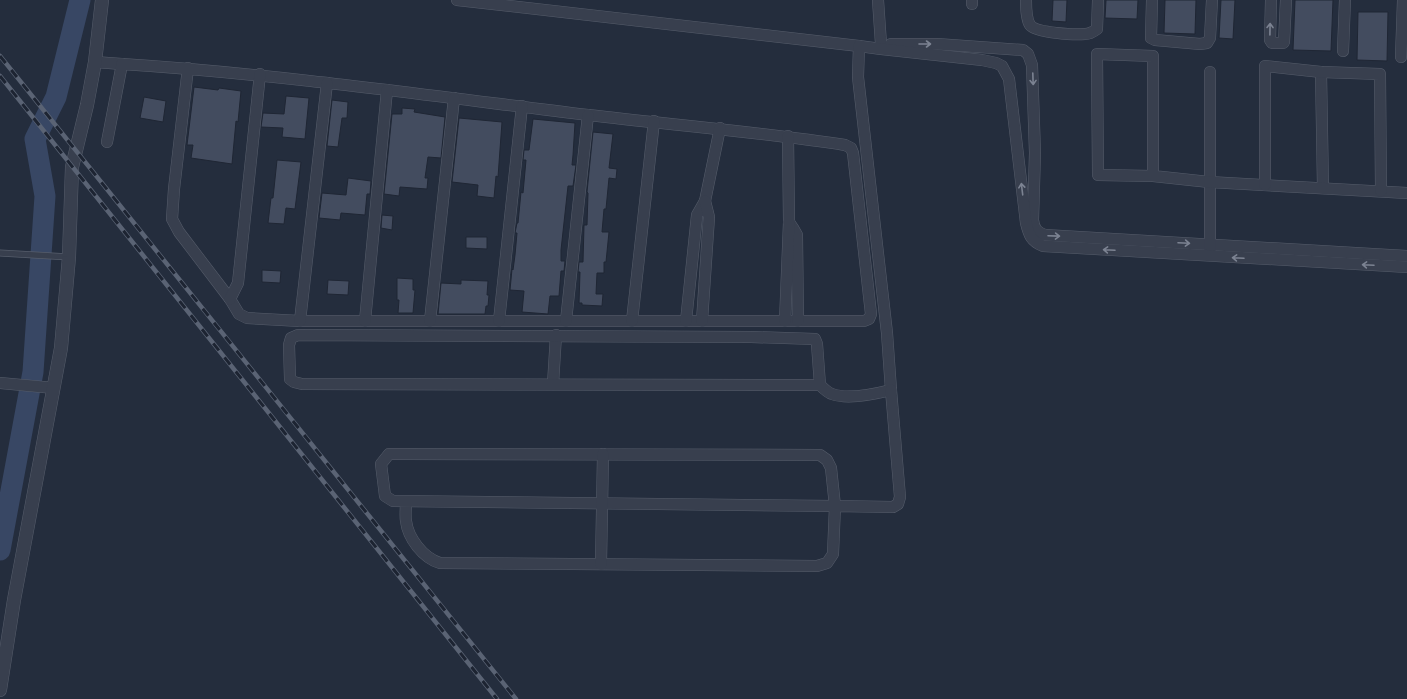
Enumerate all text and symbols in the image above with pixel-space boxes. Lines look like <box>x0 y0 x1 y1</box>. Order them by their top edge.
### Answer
one-way arrow <box>1266 23 1274 36</box>
one-way arrow <box>918 40 931 48</box>
one-way arrow <box>1029 72 1037 85</box>
one-way arrow <box>1019 183 1026 196</box>
one-way arrow <box>1047 232 1060 239</box>
one-way arrow <box>1177 240 1190 247</box>
one-way arrow <box>1103 246 1116 253</box>
one-way arrow <box>1232 254 1245 261</box>
one-way arrow <box>1362 262 1375 269</box>

